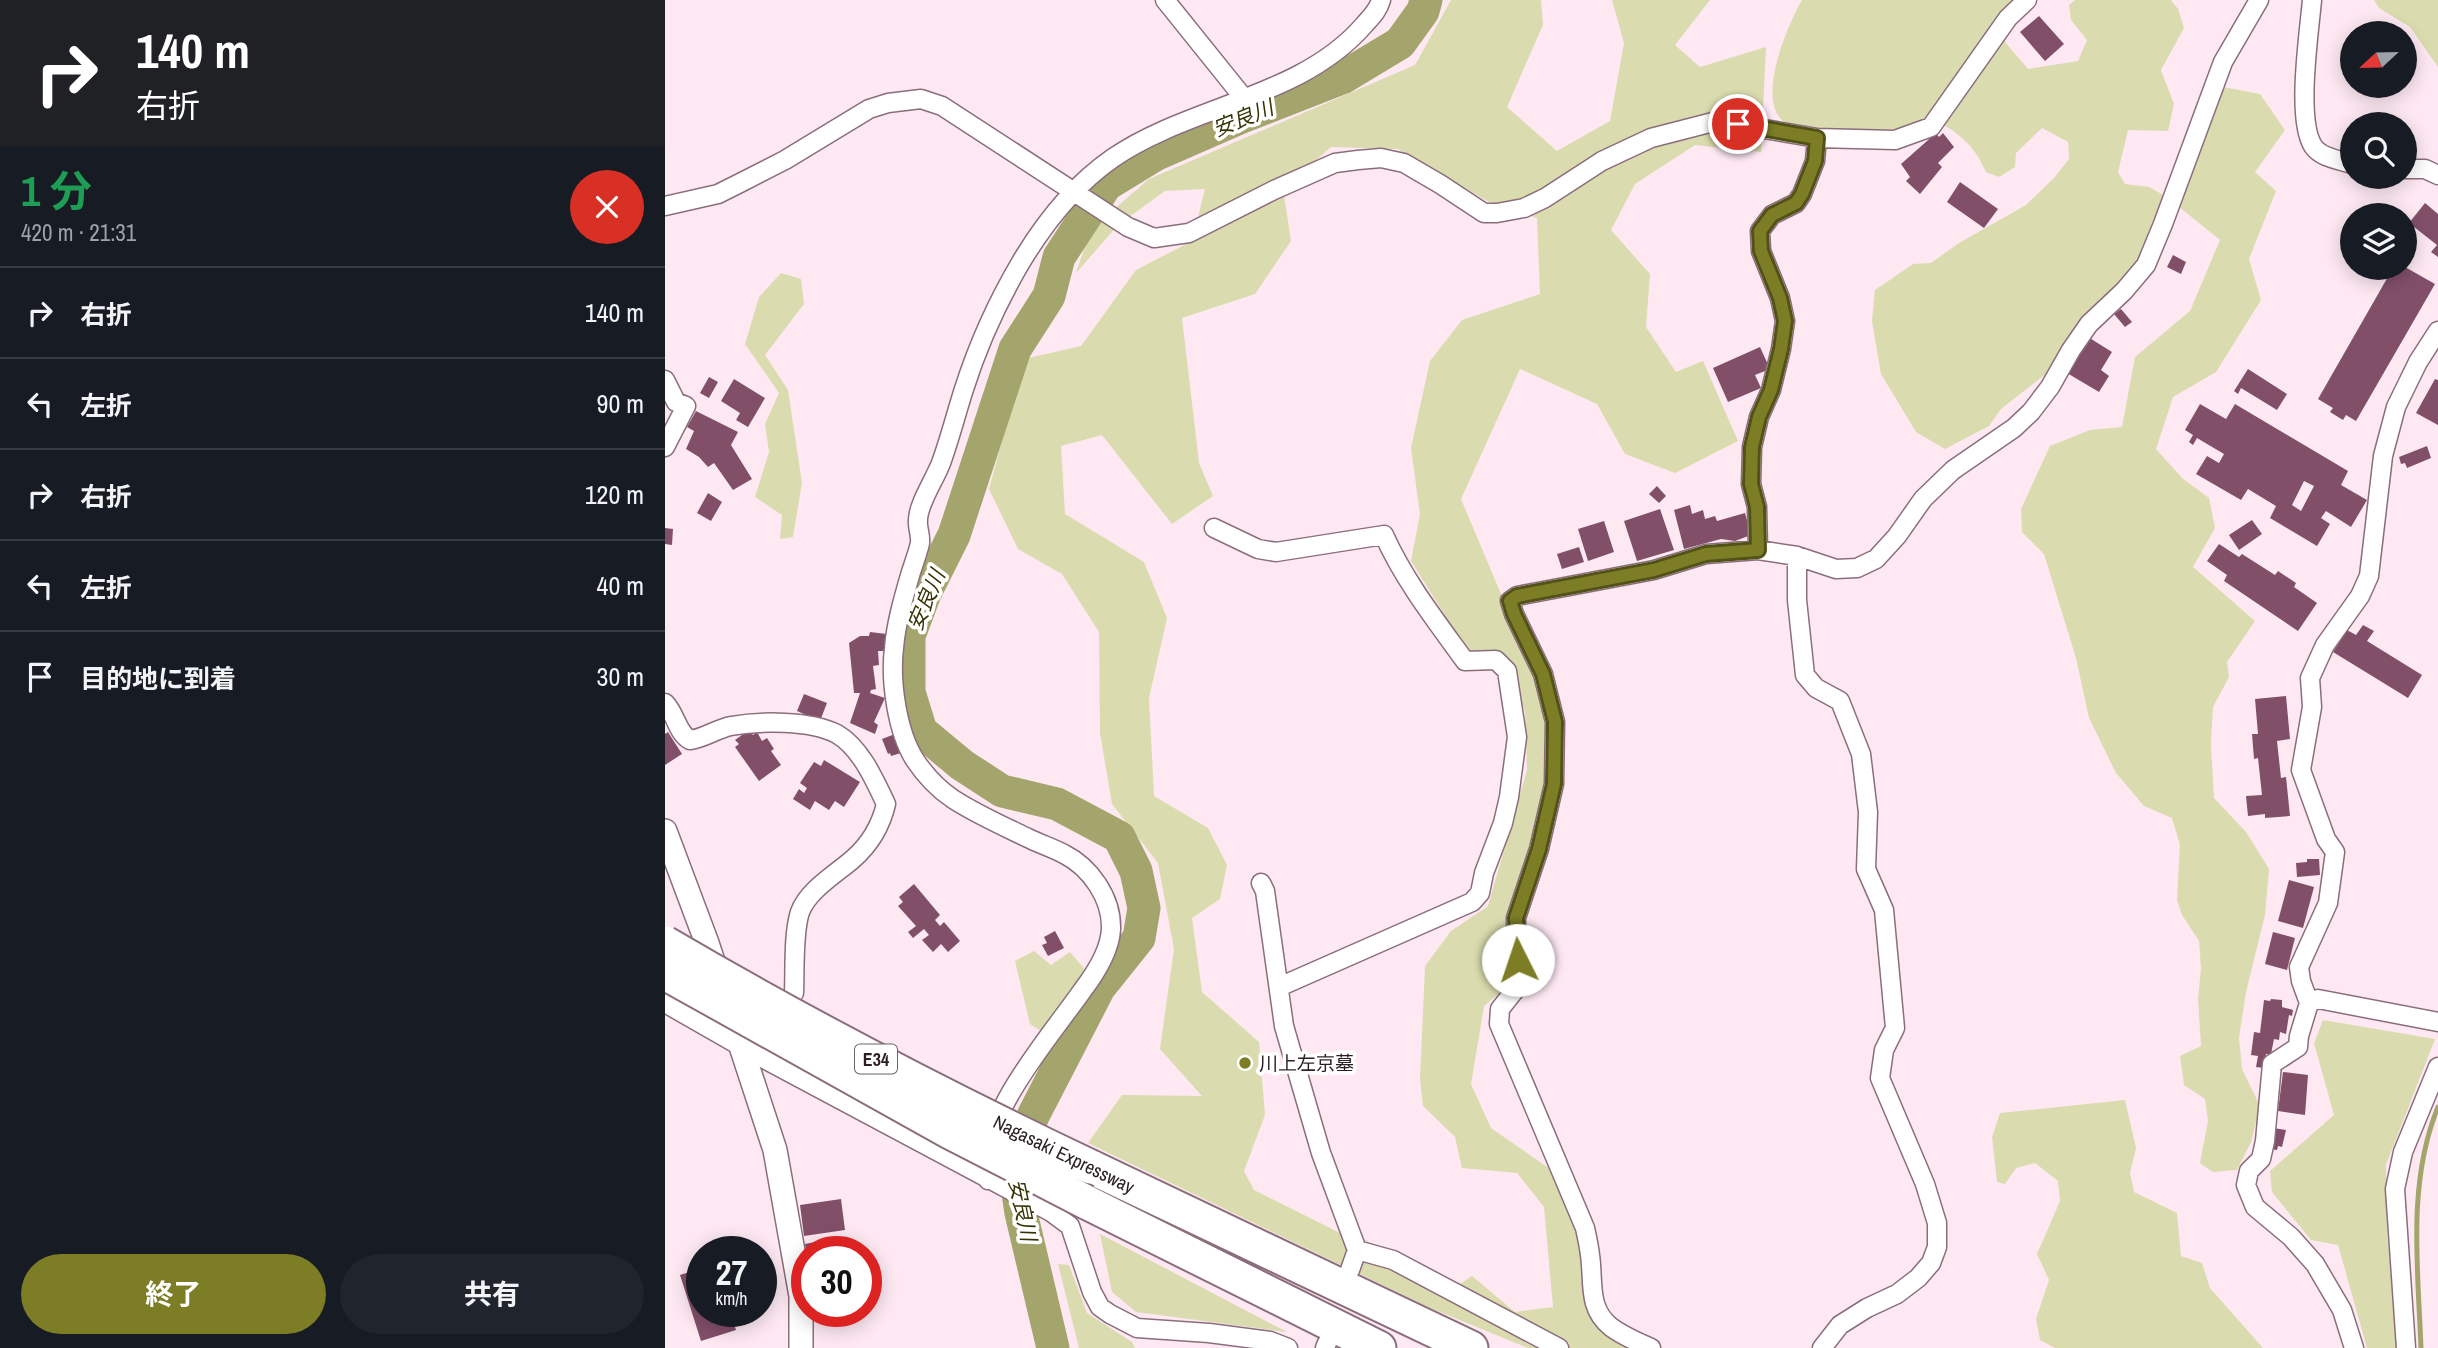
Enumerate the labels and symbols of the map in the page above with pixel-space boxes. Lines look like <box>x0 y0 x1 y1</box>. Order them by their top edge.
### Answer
north arrow <box>2340 21 2417 98</box>
water label: 安良川 <box>1208 92 1279 143</box>
pin <box>1708 94 1768 154</box>
water label: 安良川 <box>900 563 952 635</box>
position arrow <box>1481 923 1555 997</box>
road number: E34 <box>855 1044 897 1074</box>
place label: 川上左京墓 <box>1259 1050 1354 1076</box>
marker: 川上左京墓 <box>1237 1055 1253 1071</box>
street label: Nagasaki Expressway <box>989 1109 1139 1200</box>
water label: 安良川 <box>1002 1176 1044 1246</box>
speed limit sign: 30 <box>791 1236 882 1327</box>

